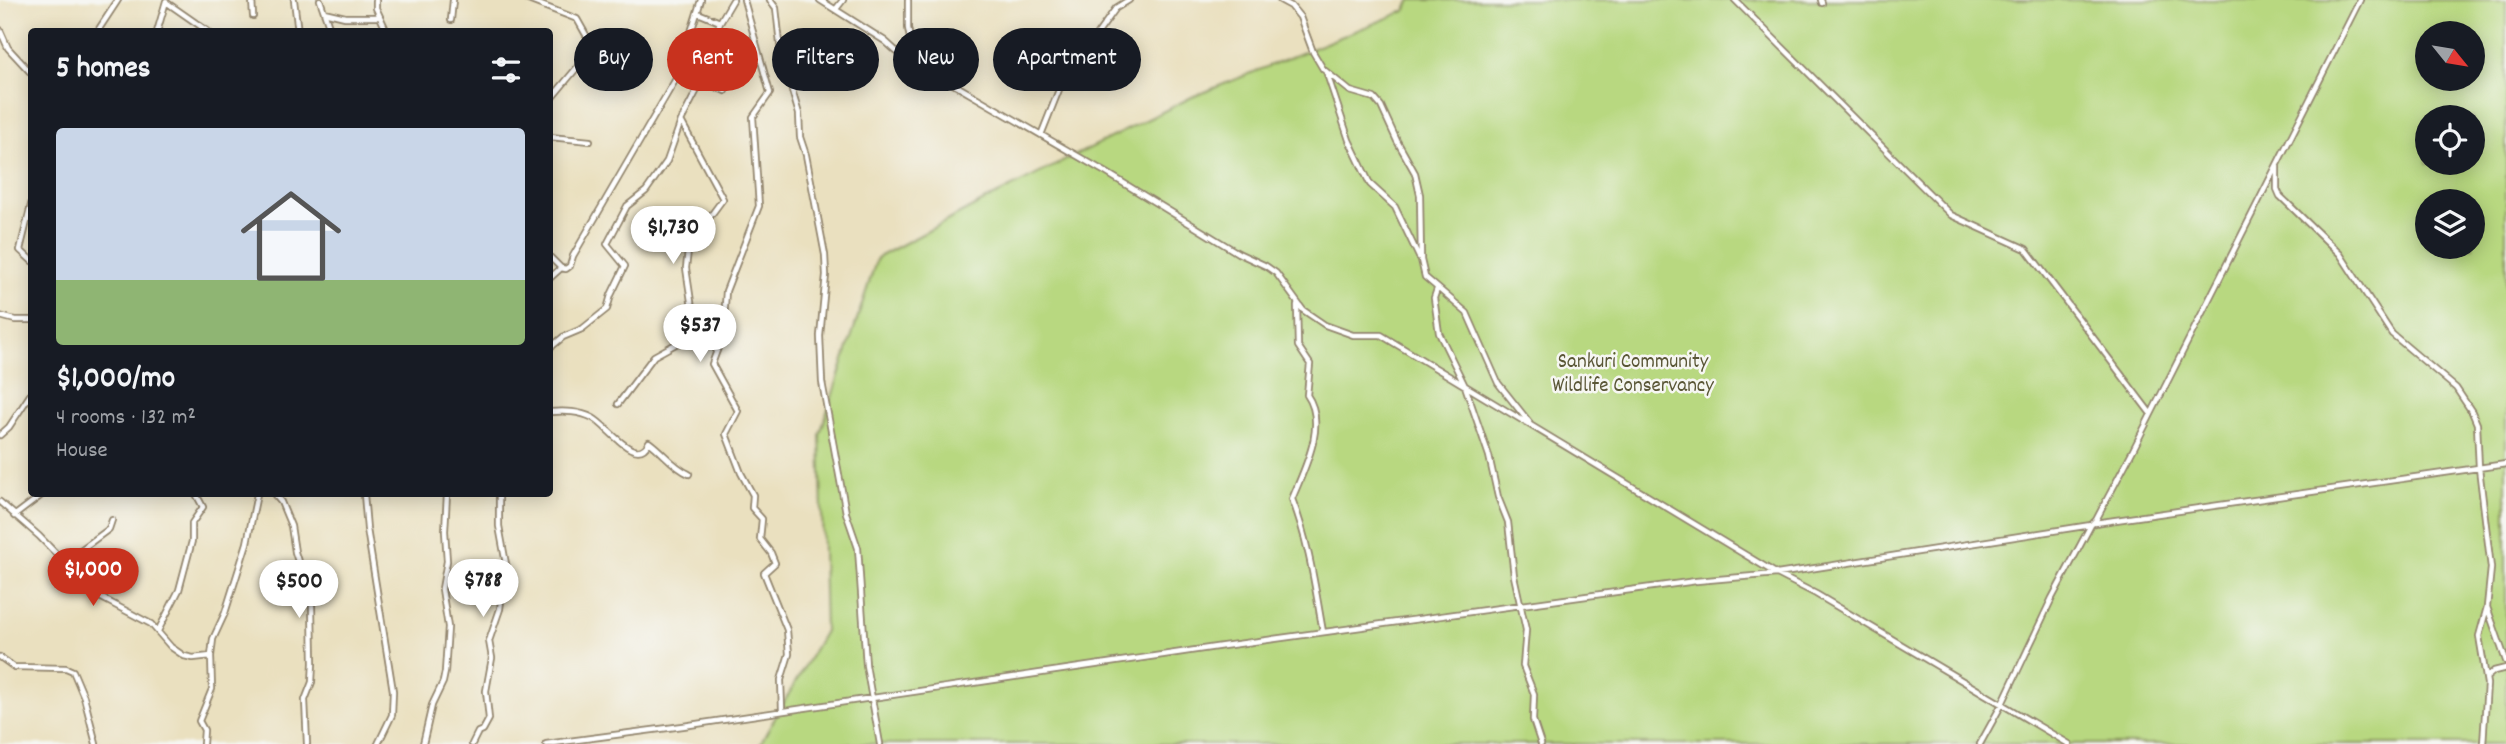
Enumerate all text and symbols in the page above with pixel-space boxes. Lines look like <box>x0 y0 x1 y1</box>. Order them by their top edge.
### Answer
north arrow <box>2415 21 2485 91</box>
map controls <box>2415 21 2485 259</box>
chip: Buy <box>574 28 653 91</box>
chip: Rent <box>667 28 758 91</box>
chip: Filters <box>772 28 879 91</box>
chip: New <box>893 28 979 91</box>
chip: Apartment <box>993 28 1141 91</box>
text: 5 homes <box>56 49 150 92</box>
icon: filters <box>487 51 525 89</box>
button: locate <box>2415 105 2485 175</box>
icon: home <box>228 173 354 299</box>
button: layers <box>2415 189 2485 259</box>
pin: $1,730 <box>616 206 730 266</box>
text: $1,730 <box>647 212 699 245</box>
pin: $537 <box>659 304 741 364</box>
text: $537 <box>679 310 721 343</box>
park label: Sankuri Community Wildlife Conservancy <box>1552 348 1714 402</box>
text: $1,000/mo <box>56 359 175 402</box>
text: 4 rooms · 132 m² <box>56 402 196 435</box>
text: House <box>56 435 108 468</box>
pin: $1,000 <box>36 548 150 608</box>
text: $1,000 <box>64 554 122 587</box>
pin: $500 <box>258 560 340 620</box>
pin: $788 <box>442 560 524 619</box>
text: $788 <box>464 565 502 598</box>
text: $500 <box>275 566 323 599</box>

